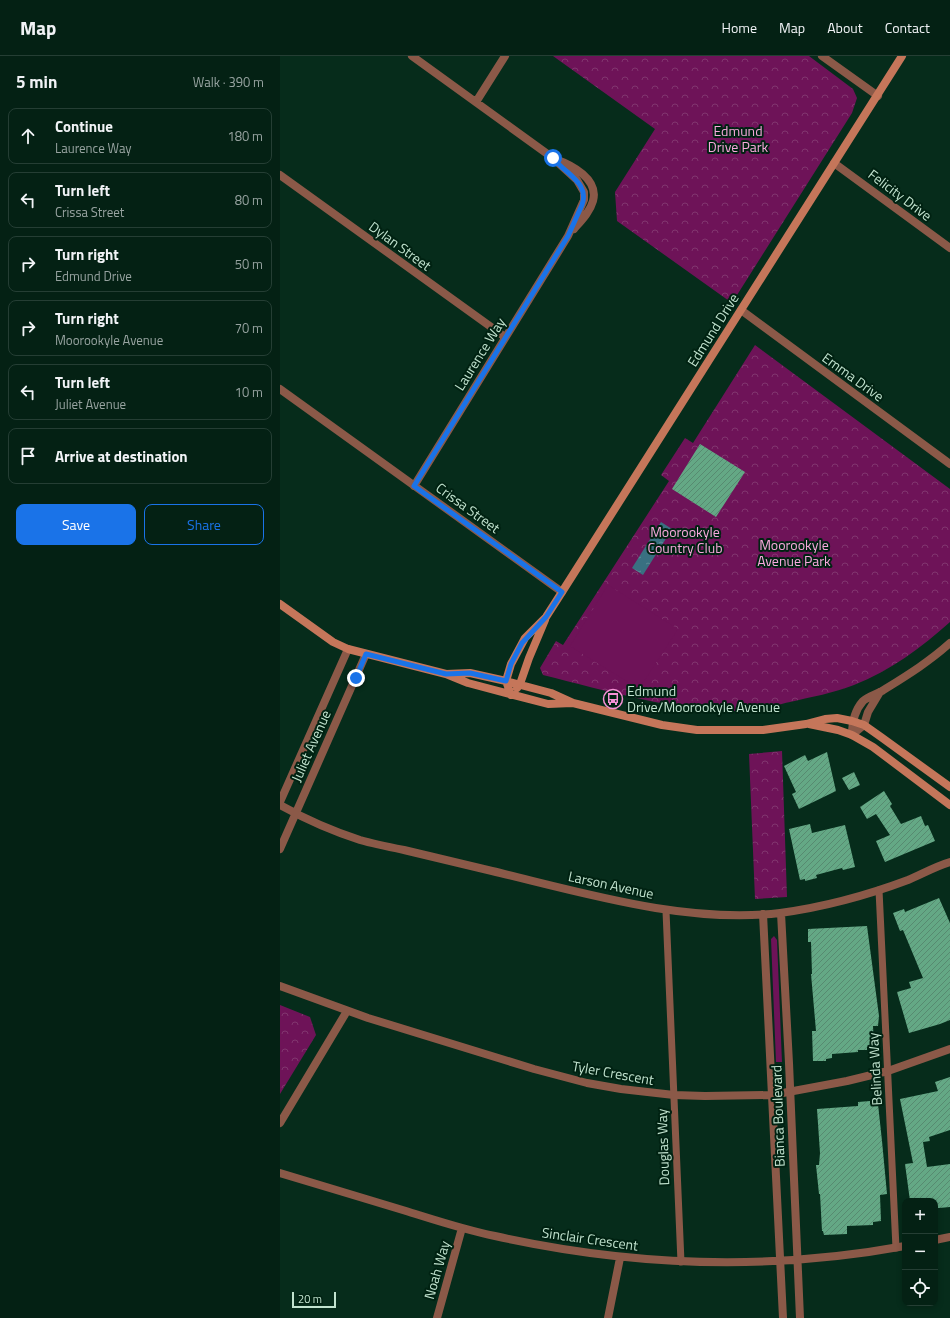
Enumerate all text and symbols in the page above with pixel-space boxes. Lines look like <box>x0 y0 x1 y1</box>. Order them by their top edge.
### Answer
text: Map <box>20 13 56 42</box>
text: Home <box>722 17 757 38</box>
text: Map <box>779 17 805 38</box>
text: About <box>827 17 863 38</box>
text: Contact <box>885 17 930 38</box>
text: 5 min <box>16 69 57 95</box>
text: Walk · 390 m <box>193 72 264 92</box>
text: Continue <box>55 115 113 138</box>
park label: Edmund Drive Park <box>708 120 769 157</box>
icon: ahead <box>17 125 39 147</box>
text: 180 m <box>227 126 263 146</box>
text: Laurence Way <box>55 138 132 158</box>
route start <box>544 149 562 167</box>
street label: Felicity Drive <box>864 164 937 226</box>
text: Turn left <box>55 179 110 202</box>
icon: left <box>17 189 39 211</box>
text: 80 m <box>235 190 263 210</box>
text: Crissa Street <box>55 202 124 222</box>
street label: Dylan Street <box>365 216 436 276</box>
text: Turn right <box>55 243 119 266</box>
icon: right <box>17 253 39 275</box>
text: 50 m <box>235 254 263 274</box>
text: Edmund Drive <box>55 266 132 286</box>
street label: Edmund Drive <box>682 289 743 370</box>
text: Turn right <box>55 307 119 330</box>
street label: Laurence Way <box>449 313 510 394</box>
icon: right <box>17 317 39 339</box>
text: 70 m <box>235 318 263 338</box>
text: Moorookyle Avenue <box>55 330 163 350</box>
street label: Emma Drive <box>818 347 889 406</box>
text: Turn left <box>55 371 110 394</box>
icon: left <box>17 381 39 403</box>
text: 10 m <box>235 382 263 402</box>
text: Juliet Avenue <box>55 394 126 414</box>
icon: arrive <box>17 445 39 467</box>
text: Arrive at destination <box>55 445 188 468</box>
street label: Crissa Street <box>432 477 505 538</box>
button: Save <box>16 504 136 545</box>
button: Share <box>144 504 264 545</box>
park label: Moorookyle Country Club <box>647 521 723 558</box>
park label: Moorookyle Avenue Park <box>757 534 831 571</box>
route end <box>347 669 365 687</box>
place label: Edmund Drive/Moorookyle Avenue <box>627 680 780 717</box>
bus stop icon: Edmund Drive/Moorookyle Avenue <box>602 688 624 710</box>
street label: Juliet Avenue <box>285 707 336 785</box>
street label: Larson Avenue <box>566 865 656 904</box>
street label: Belinda Way <box>862 1032 887 1106</box>
street label: Tyler Crescent <box>571 1055 656 1090</box>
street label: Bianca Boulevard <box>765 1065 790 1167</box>
street label: Douglas Way <box>651 1108 674 1186</box>
map controls <box>902 1198 938 1306</box>
button: + <box>902 1198 938 1234</box>
street label: Sinclair Crescent <box>541 1221 640 1256</box>
button: − <box>902 1234 938 1270</box>
street label: Noah Way <box>418 1238 455 1302</box>
button: locate <box>902 1270 938 1306</box>
scale bar <box>292 1290 336 1309</box>
text: 20 m <box>298 1291 322 1307</box>

